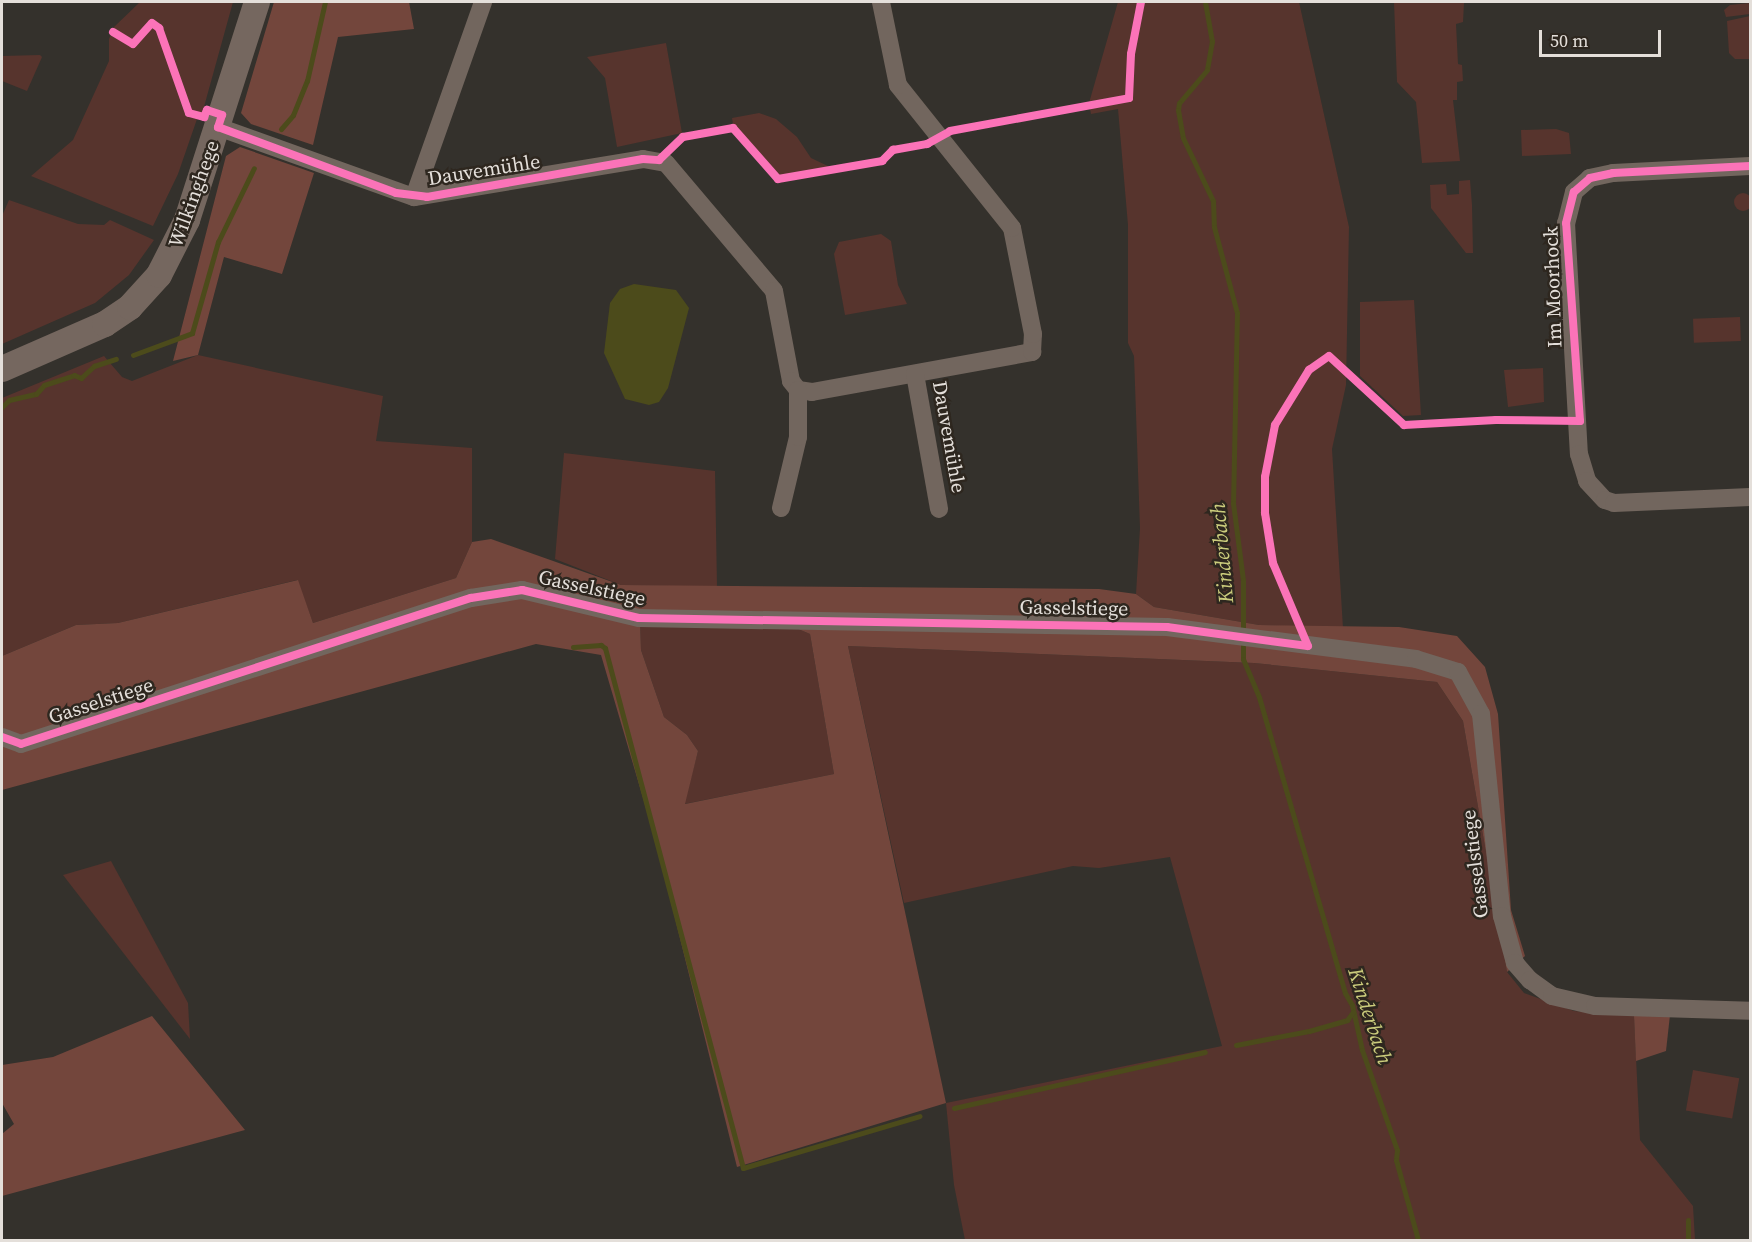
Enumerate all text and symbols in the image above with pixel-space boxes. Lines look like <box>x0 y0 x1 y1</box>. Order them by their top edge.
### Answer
scale bar <box>1542 18 1664 56</box>
text: 50 m <box>1550 28 1588 53</box>
street label: Wilkinghege <box>163 137 225 251</box>
street label: Dauvemühle <box>426 149 542 191</box>
street label: Im Moorhock <box>1539 226 1567 348</box>
street label: Dauvemühle <box>927 379 971 495</box>
water label: Kinderbach <box>1205 502 1239 604</box>
street label: Gasselstiege <box>536 565 648 611</box>
street label: Gasselstiege <box>1019 595 1129 621</box>
street label: Gasselstiege <box>46 673 156 729</box>
street label: Gasselstiege <box>1456 809 1494 919</box>
water label: Kinderbach <box>1343 964 1397 1068</box>

